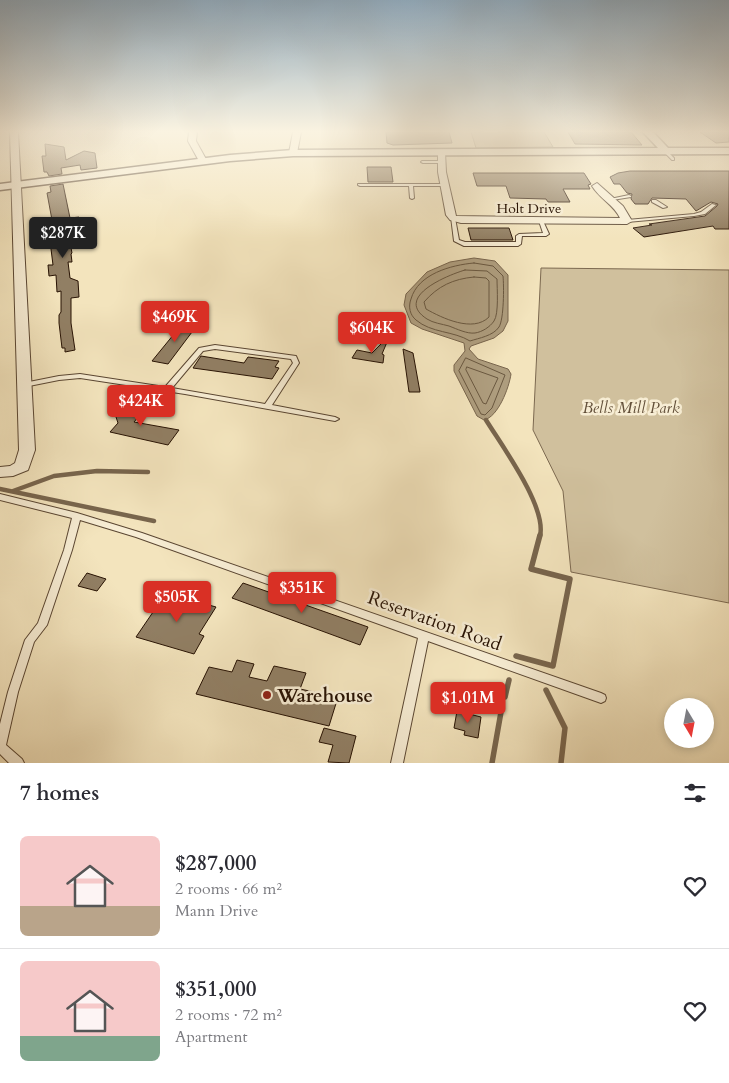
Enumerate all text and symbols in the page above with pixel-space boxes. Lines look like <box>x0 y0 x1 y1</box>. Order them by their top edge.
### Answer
street label: Holt Drive <box>497 199 561 218</box>
pin: $287K <box>28 216 98 259</box>
text: $287K <box>40 222 86 244</box>
pin: $469K <box>140 300 210 343</box>
text: $469K <box>152 306 198 328</box>
pin: $604K <box>337 312 407 354</box>
text: $604K <box>349 317 395 339</box>
pin: $424K <box>106 384 176 427</box>
text: $424K <box>118 390 164 412</box>
park label: Bells Mill Park <box>582 397 680 419</box>
pin: $351K <box>267 572 337 614</box>
text: $351K <box>279 577 325 599</box>
pin: $505K <box>142 580 212 623</box>
street label: Reservation Road <box>364 585 505 657</box>
text: $505K <box>154 586 200 608</box>
pin: $1.01M <box>427 682 509 724</box>
place label: Warehouse <box>276 683 373 709</box>
text: $1.01M <box>442 687 494 709</box>
marker: Warehouse <box>261 689 273 701</box>
north arrow <box>664 698 714 748</box>
map controls <box>664 698 714 748</box>
text: 7 homes <box>20 779 99 808</box>
icon: filters <box>681 779 709 807</box>
text: $287,000 <box>175 849 256 878</box>
icon: home <box>60 856 120 916</box>
icon: heart <box>681 872 709 900</box>
text: 2 rooms · 66 m² <box>175 878 282 900</box>
text: Mann Drive <box>175 900 258 922</box>
text: $351,000 <box>175 975 256 1004</box>
icon: home <box>60 981 120 1041</box>
icon: heart <box>681 997 709 1025</box>
text: 2 rooms · 72 m² <box>175 1004 282 1026</box>
text: Apartment <box>175 1026 248 1048</box>

